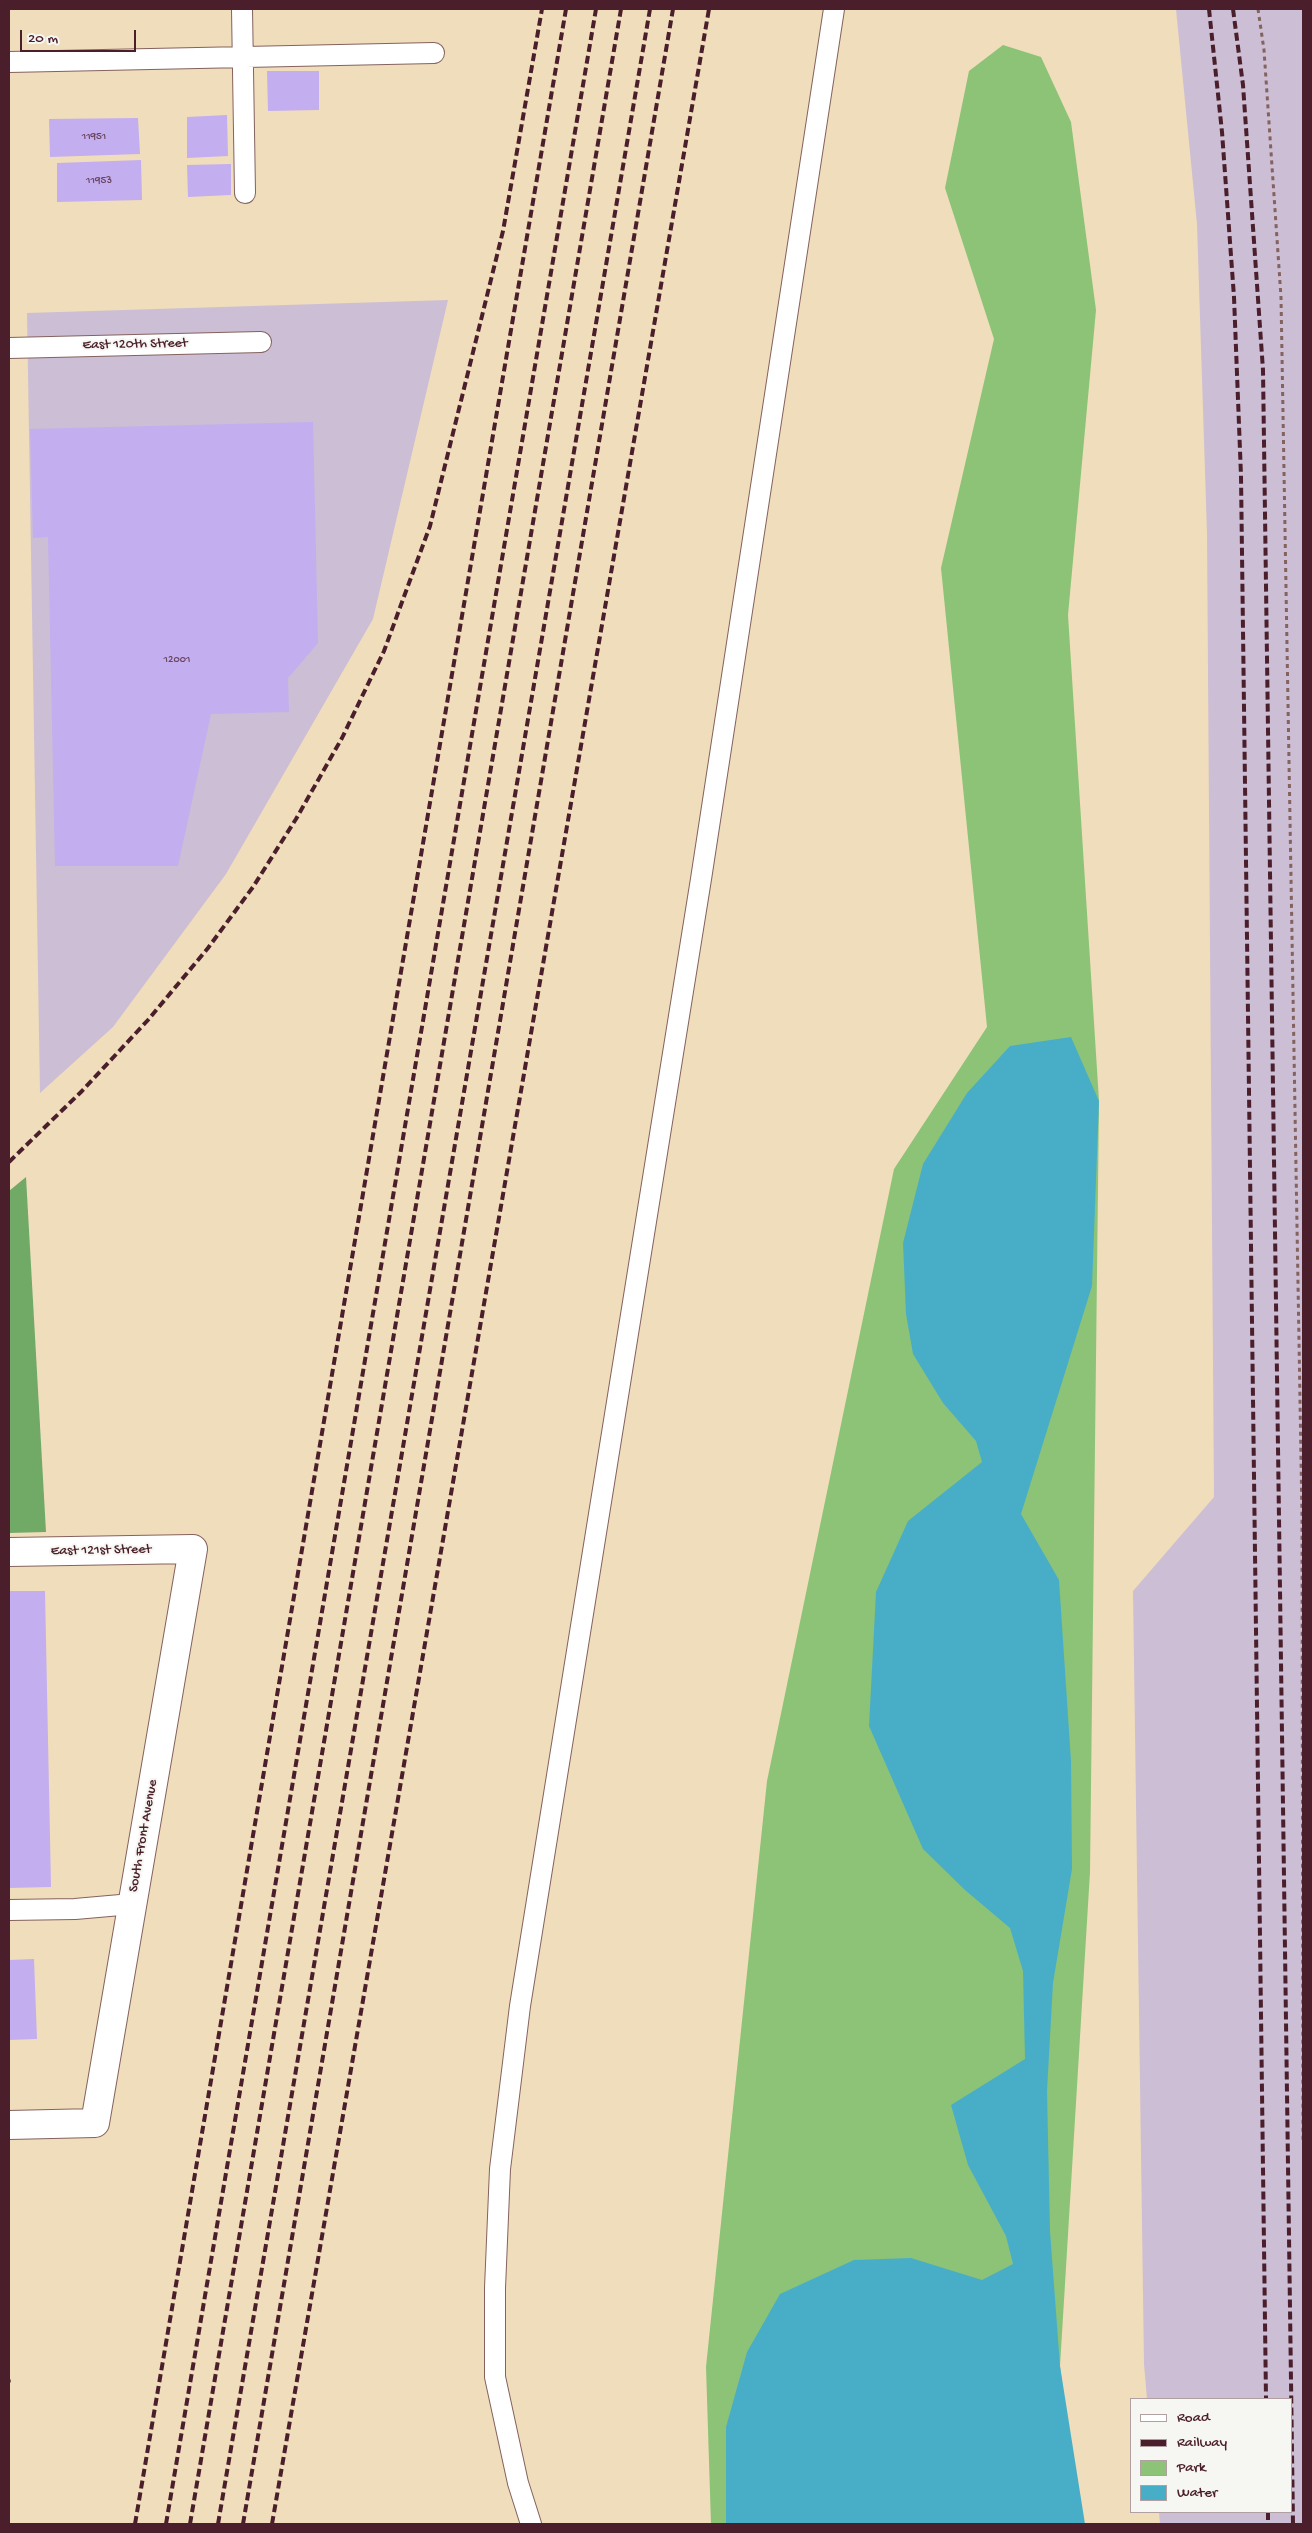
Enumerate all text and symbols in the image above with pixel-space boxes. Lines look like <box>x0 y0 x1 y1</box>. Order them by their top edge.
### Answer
scale bar <box>22 20 139 52</box>
text: 20 m <box>28 30 58 48</box>
house number: 11951 <box>82 130 106 144</box>
house number: 11953 <box>86 174 112 188</box>
street label: East 120th Street <box>82 336 188 354</box>
house number: 12001 <box>164 653 190 667</box>
street label: East 121st Street <box>51 1542 151 1560</box>
street label: South Front Avenue <box>126 1778 162 1894</box>
legend <box>1130 2398 1292 2513</box>
text: Road <box>1177 2409 1210 2427</box>
text: Railway <box>1177 2434 1227 2452</box>
text: Park <box>1177 2459 1206 2477</box>
text: Water <box>1177 2484 1217 2502</box>

